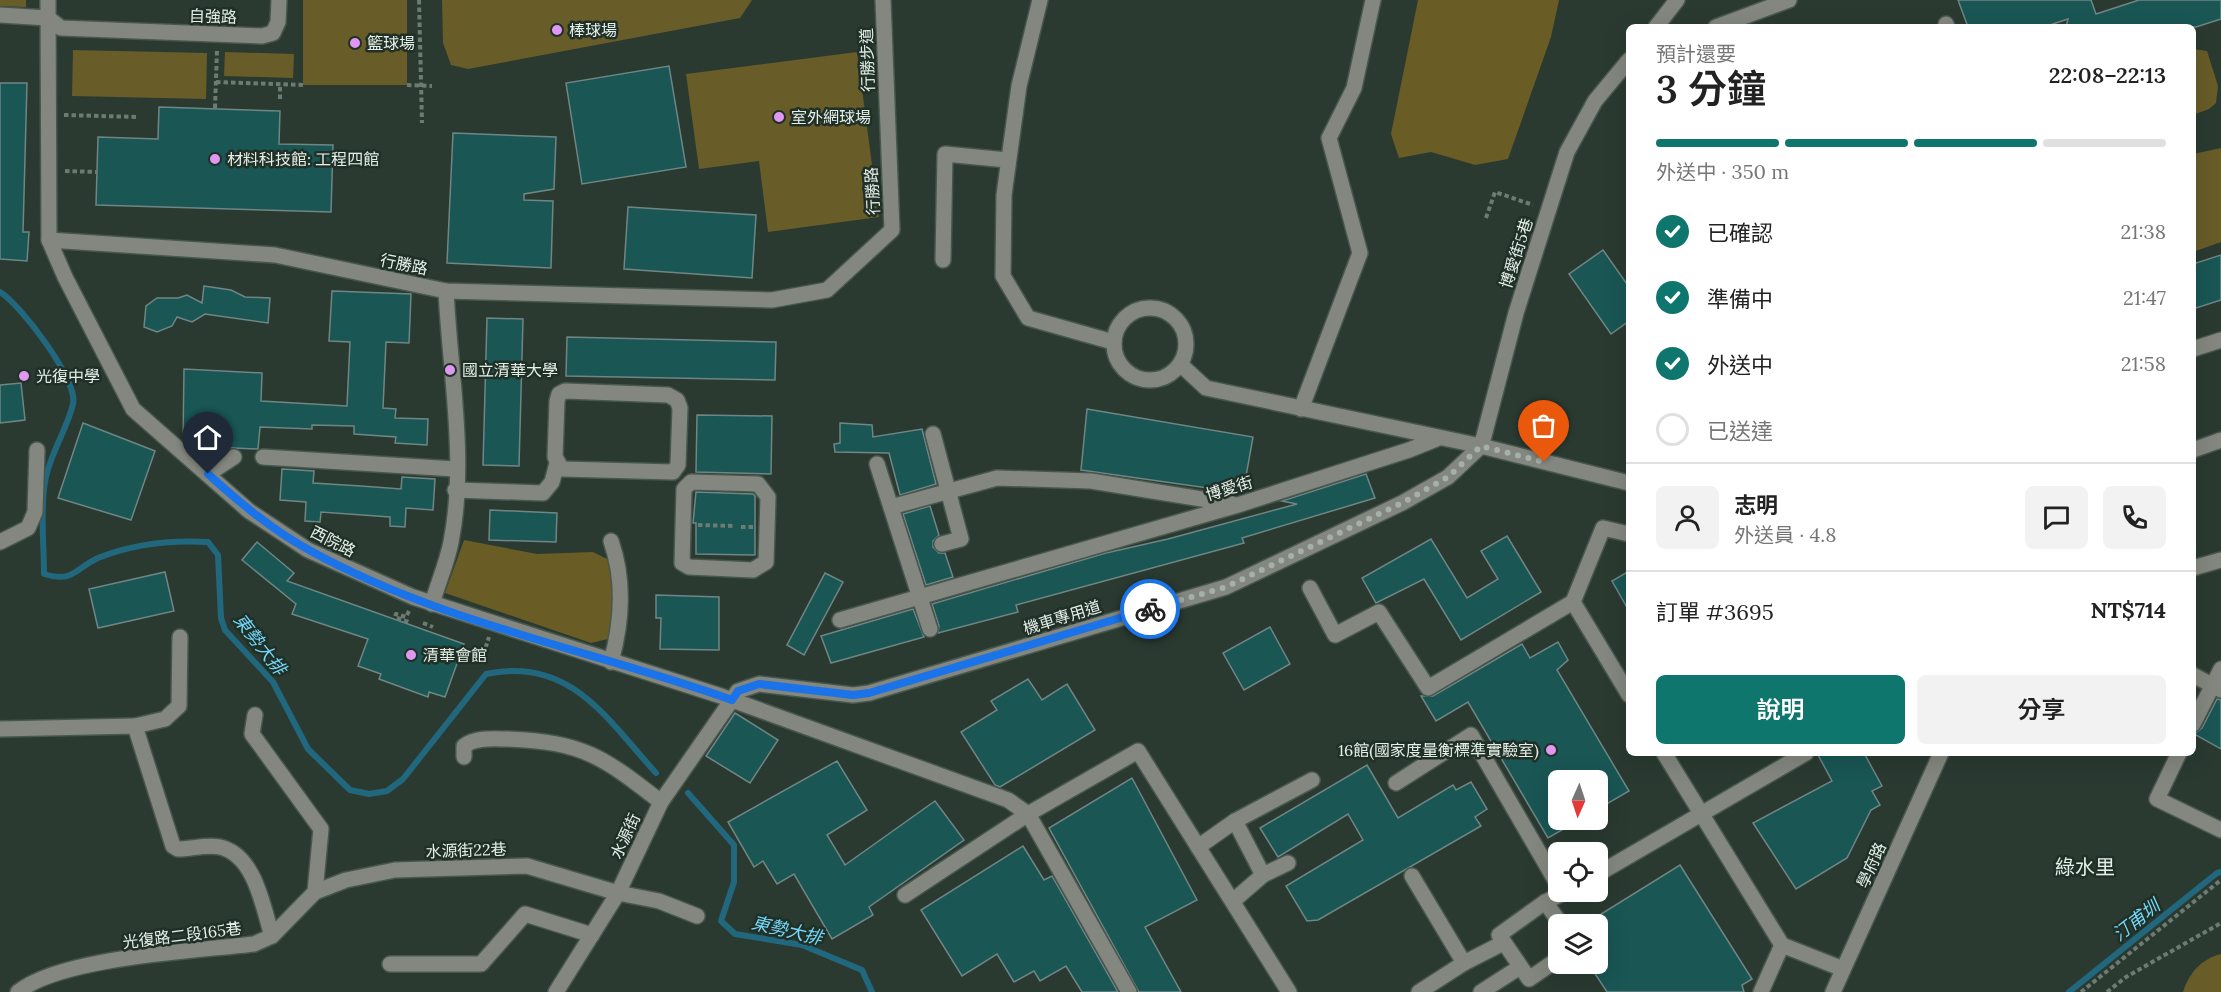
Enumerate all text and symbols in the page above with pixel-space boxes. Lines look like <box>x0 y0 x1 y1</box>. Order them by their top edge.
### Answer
street label: 自強路 <box>189 5 237 27</box>
place label: 棒球場 <box>569 20 617 40</box>
marker: 棒球場 <box>550 23 564 37</box>
street label: 行勝步道 <box>856 28 878 92</box>
place label: 籃球場 <box>367 33 415 53</box>
marker: 籃球場 <box>348 36 362 50</box>
text: 預計還要 <box>1656 41 1736 66</box>
text: 22:08–22:13 <box>2049 61 2166 89</box>
text: 3 分鐘 <box>1656 64 1766 114</box>
place label: 室外網球場 <box>791 107 871 127</box>
marker: 室外網球場 <box>772 110 786 124</box>
place label: 材料科技館: 工程四館 <box>227 149 379 169</box>
marker: 材料科技館: 工程四館 <box>208 152 222 166</box>
text: 外送中 · 350 m <box>1656 159 1789 184</box>
street label: 行勝路 <box>861 167 883 215</box>
street label: 博愛街5巷 <box>1495 215 1537 291</box>
icon: check <box>1656 215 1689 248</box>
text: 已確認 <box>1707 219 1773 247</box>
text: 21:38 <box>2121 219 2166 244</box>
street label: 行勝路 <box>379 250 429 278</box>
icon: check <box>1656 281 1689 314</box>
text: 準備中 <box>1707 285 1773 313</box>
text: 21:47 <box>2123 285 2166 310</box>
icon: check <box>1656 347 1689 380</box>
text: 外送中 <box>1707 351 1773 379</box>
text: 21:58 <box>2121 351 2166 376</box>
place label: 國立清華大學 <box>462 360 558 380</box>
marker: 國立清華大學 <box>443 363 457 377</box>
place label: 光復中學 <box>36 366 100 386</box>
marker: 光復中學 <box>17 369 31 383</box>
pin <box>1518 400 1569 462</box>
icon: bag <box>1527 409 1560 442</box>
pin <box>182 412 233 474</box>
text: 已送達 <box>1707 417 1773 445</box>
icon: home <box>191 421 224 454</box>
street label: 博愛街 <box>1203 471 1255 505</box>
button: person <box>1656 486 1719 549</box>
button: chat <box>2025 486 2088 549</box>
button: phone <box>2103 486 2166 549</box>
text: 志明 <box>1734 491 1778 519</box>
street label: 西院路 <box>307 521 359 561</box>
text: 外送員 · 4.8 <box>1734 522 1837 547</box>
courier <box>1120 579 1180 639</box>
icon: bike <box>1134 593 1167 626</box>
street label: 機車專用道 <box>1021 596 1103 638</box>
text: NT$714 <box>2090 596 2166 624</box>
text: 訂單 #3695 <box>1656 598 1774 626</box>
water label: 東勢大排 <box>229 609 292 681</box>
place label: 清華會館 <box>423 645 487 665</box>
marker: 清華會館 <box>404 648 418 662</box>
button: 說明 <box>1656 675 1905 744</box>
button: 分享 <box>1917 675 2166 744</box>
place label: 16館(國家度量衡標準實驗室) <box>1338 740 1539 761</box>
marker: 16館(國家度量衡標準實驗室) <box>1544 743 1558 757</box>
north arrow <box>1548 770 1608 830</box>
map controls <box>1548 770 1608 974</box>
street label: 水源街 <box>606 810 644 862</box>
street label: 水源街22巷 <box>425 839 507 861</box>
street label: 學府路 <box>1852 839 1890 891</box>
button: locate <box>1548 842 1608 902</box>
district label: 綠水里 <box>2055 854 2115 879</box>
water label: 汀甫圳 <box>2108 892 2167 946</box>
water label: 東勢大排 <box>749 911 827 950</box>
button: layers <box>1548 914 1608 974</box>
street label: 光復路二段165巷 <box>121 918 243 952</box>

